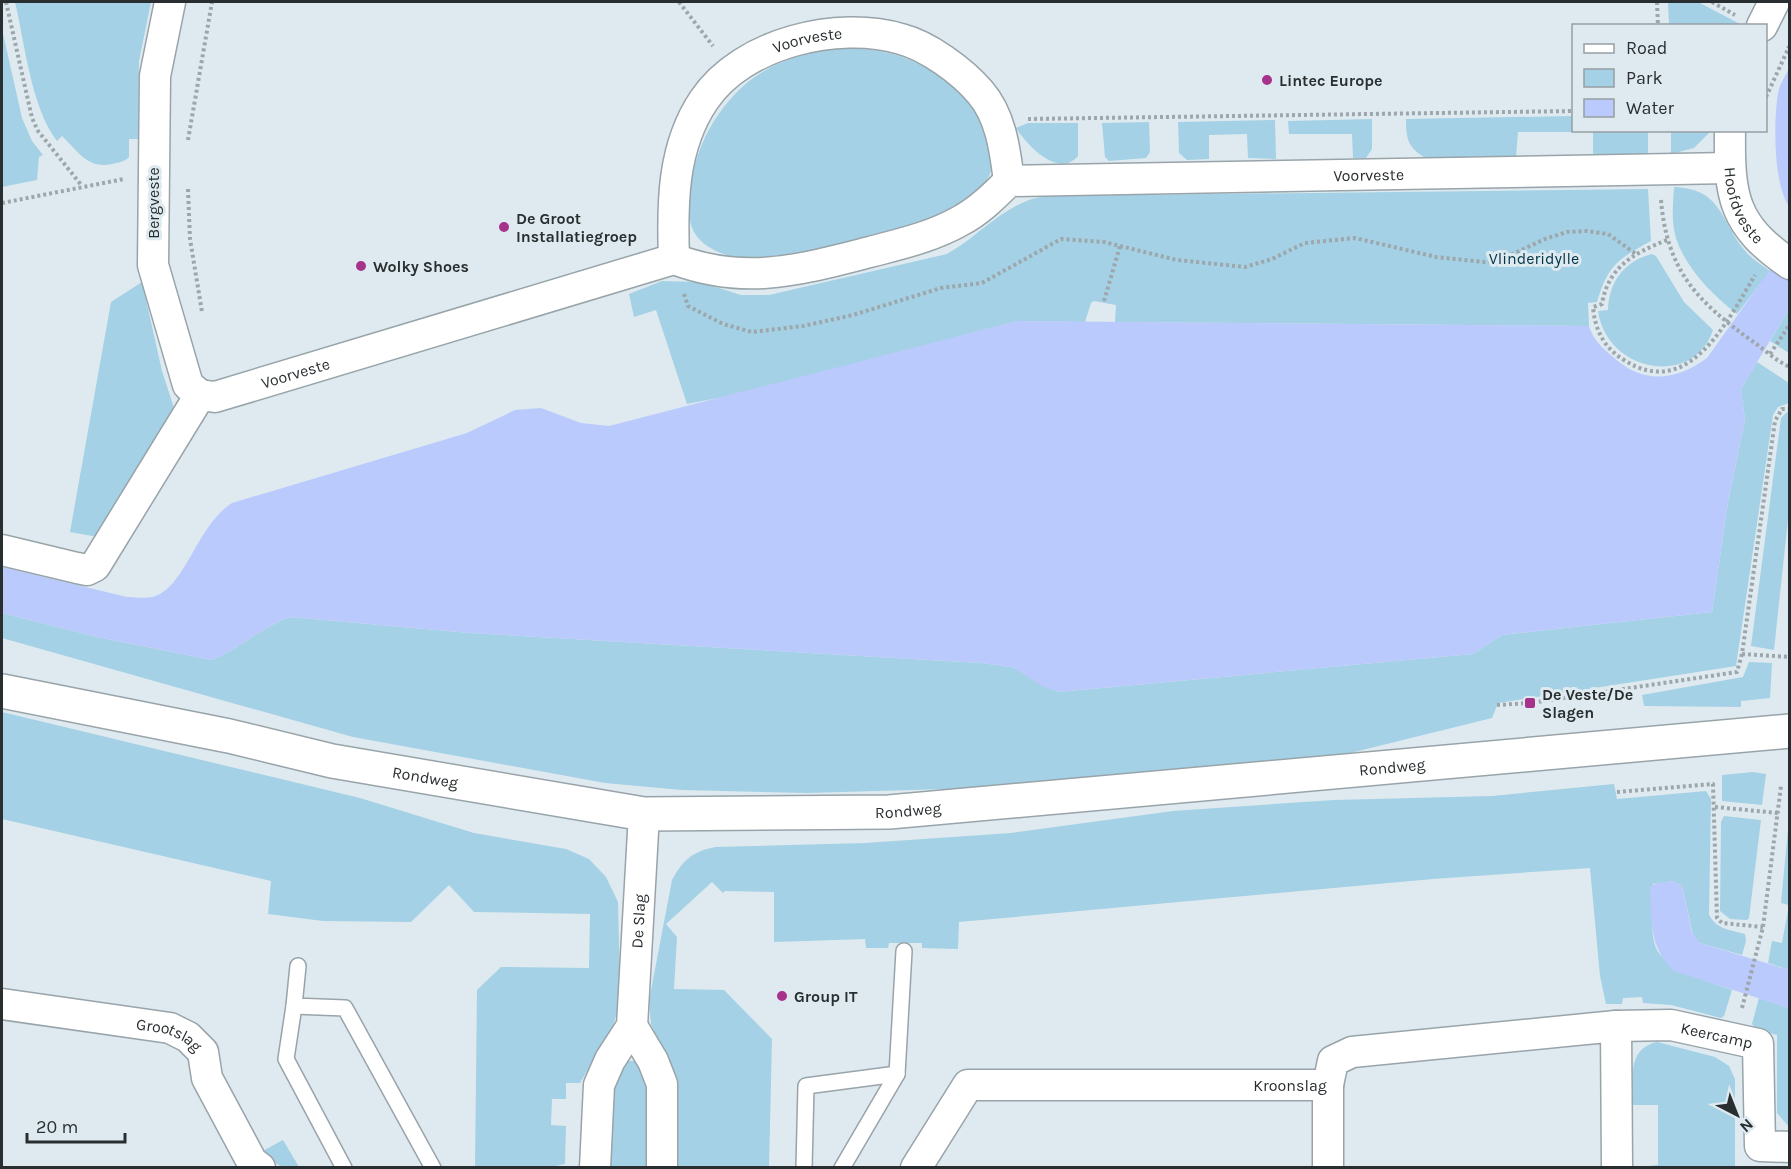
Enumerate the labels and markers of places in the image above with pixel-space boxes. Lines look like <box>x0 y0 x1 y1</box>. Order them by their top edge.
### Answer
place label: Lintec Europe <box>1279 71 1382 90</box>
marker: Lintec Europe <box>1260 73 1274 87</box>
place label: De Groot Installatiegroep <box>516 209 637 246</box>
marker: De Groot Installatiegroep <box>497 220 511 234</box>
place label: Wolky Shoes <box>373 257 469 276</box>
marker: Wolky Shoes <box>354 259 368 273</box>
place label: De Veste/De Slagen <box>1542 685 1633 722</box>
marker: De Veste/De Slagen <box>1523 696 1537 710</box>
place label: Group IT <box>794 987 858 1006</box>
marker: Group IT <box>775 989 789 1003</box>

